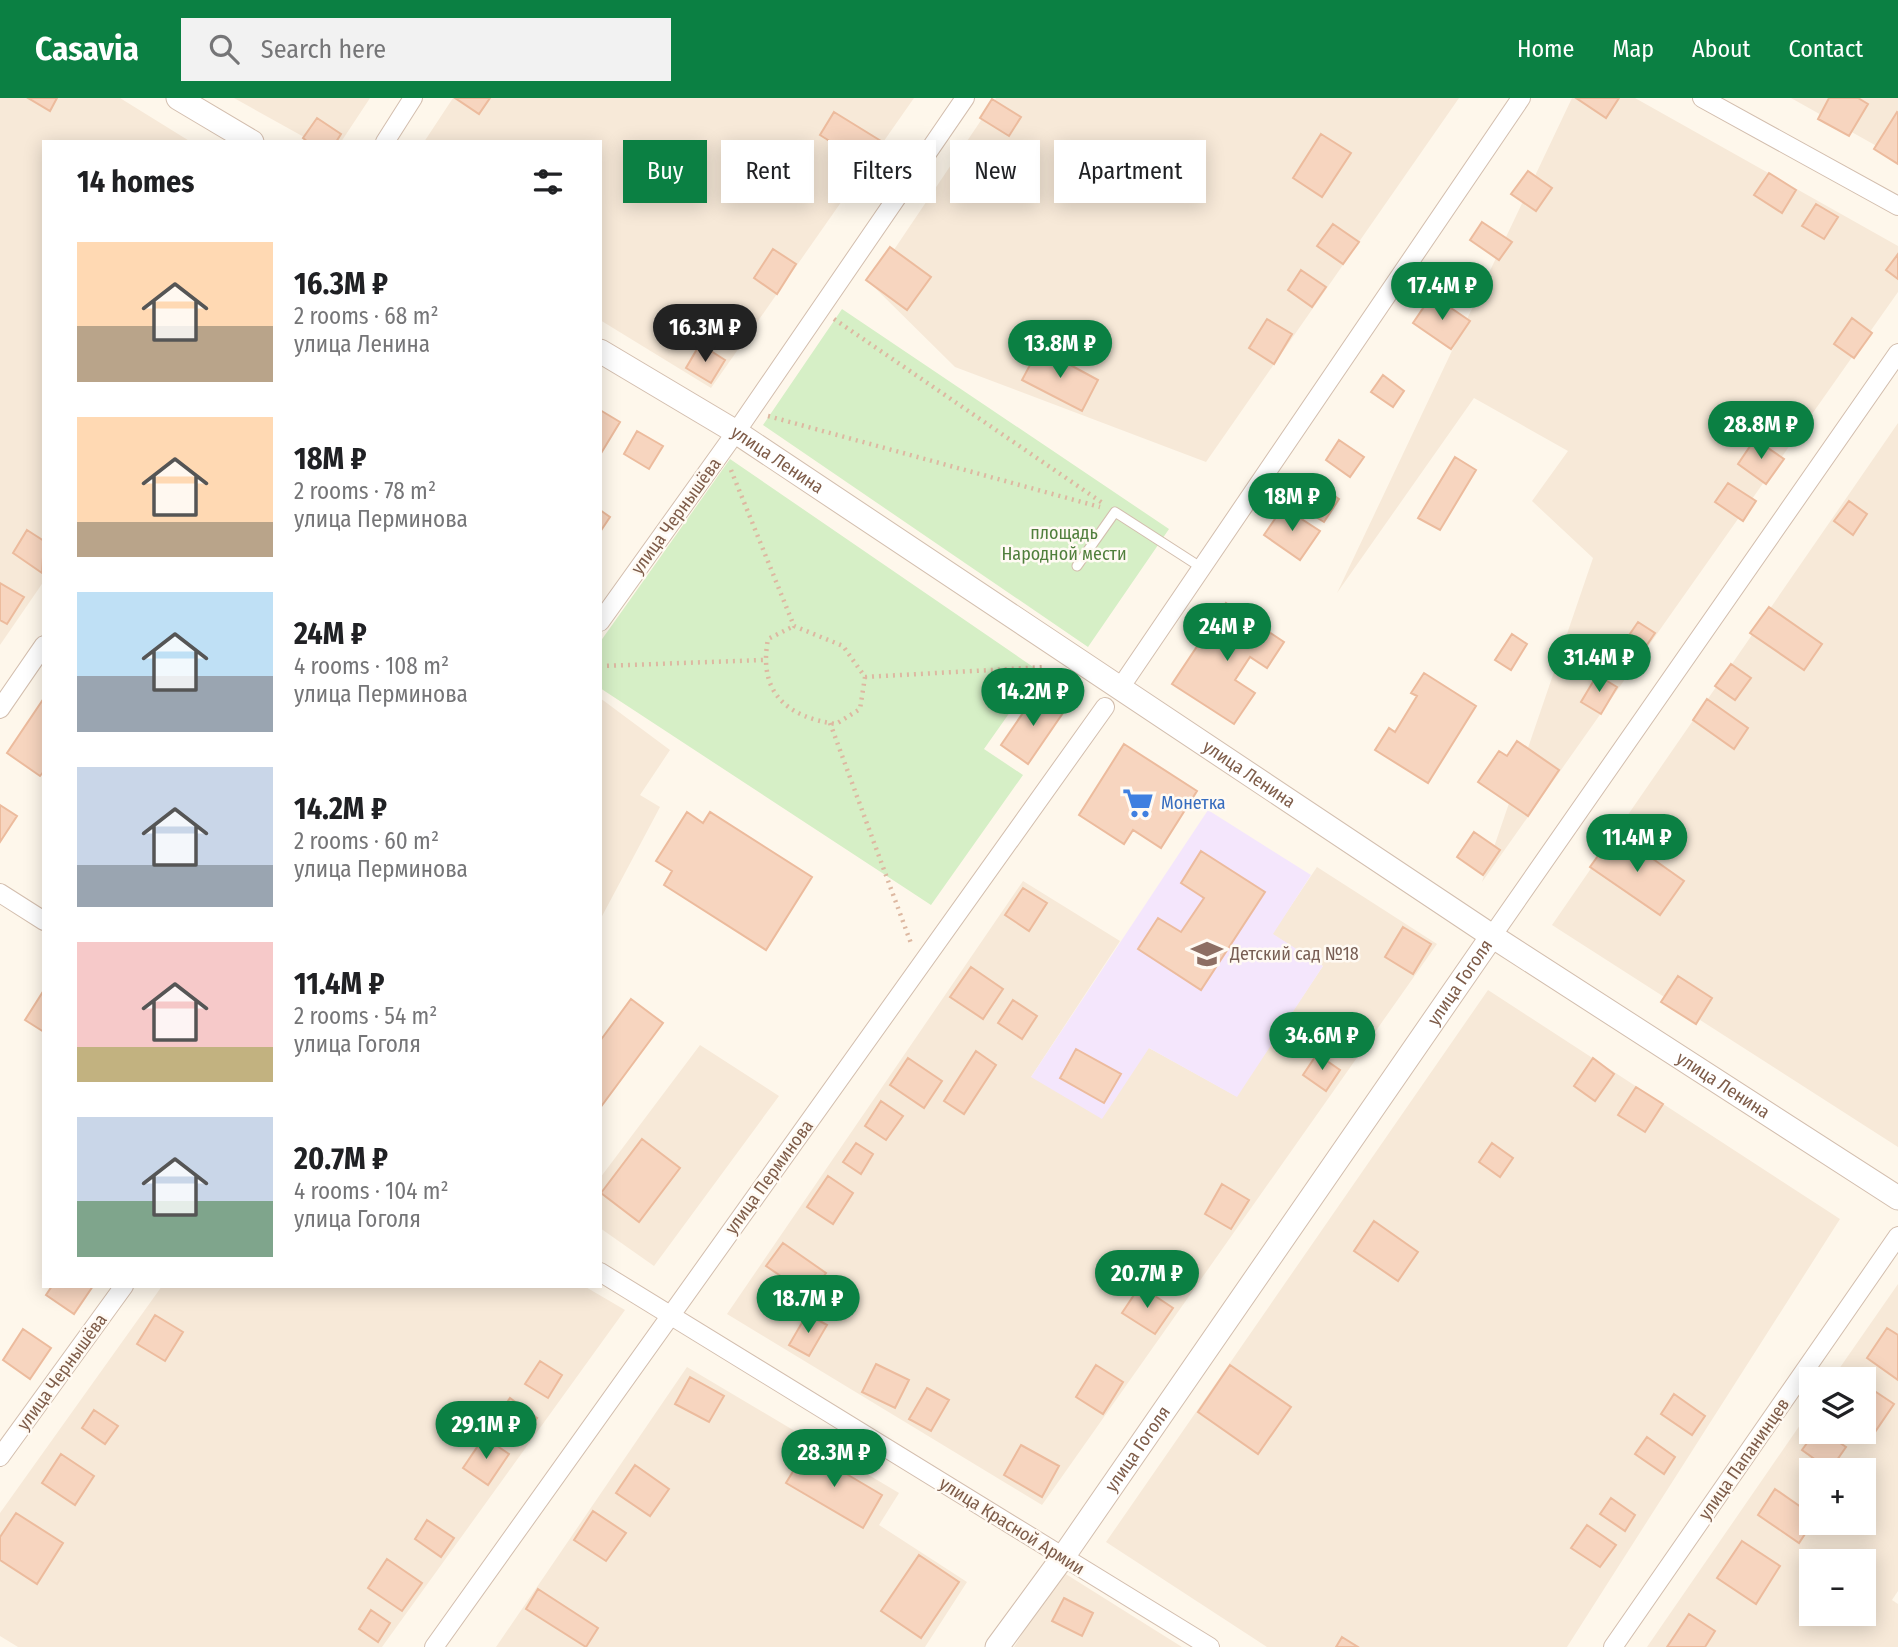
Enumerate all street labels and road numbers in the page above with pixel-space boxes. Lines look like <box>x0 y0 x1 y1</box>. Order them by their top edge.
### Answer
street label: улица Ленина <box>727 421 828 498</box>
street label: улица Чернышёва <box>626 453 726 579</box>
street label: улица Ленина <box>1199 735 1300 813</box>
street label: улица Гоголя <box>1423 935 1497 1030</box>
street label: улица Ленина <box>1672 1047 1774 1123</box>
street label: улица Перминова <box>720 1115 818 1238</box>
street label: улица Чернышёва <box>12 1309 112 1435</box>
street label: улица Папанинцев <box>1694 1394 1794 1524</box>
street label: улица Гоголя <box>1100 1402 1175 1496</box>
street label: улица Красной Армии <box>935 1472 1089 1580</box>

